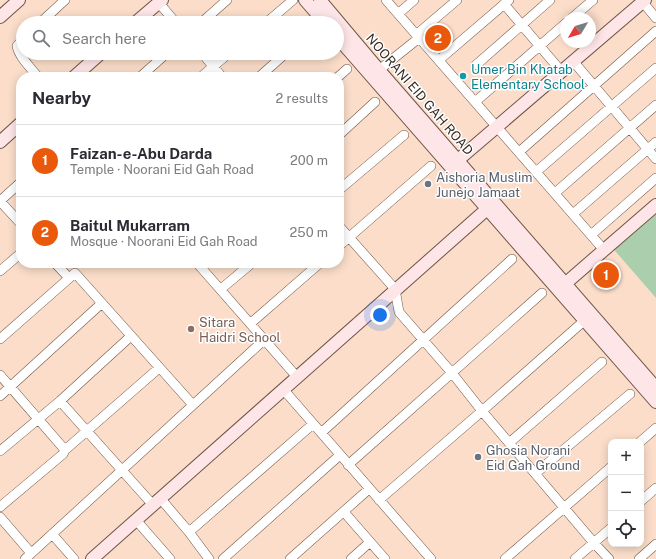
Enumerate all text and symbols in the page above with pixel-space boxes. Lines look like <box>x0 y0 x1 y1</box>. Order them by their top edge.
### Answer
north arrow <box>560 12 596 48</box>
search box <box>16 16 344 60</box>
pin: 2 <box>425 23 451 53</box>
icon: search <box>30 27 52 49</box>
text: Search here <box>62 30 146 47</box>
street label: NOORANI EID GAH ROAD <box>363 31 476 158</box>
place label: Umer Bin Khatab Elementary School <box>471 62 585 92</box>
marker: Umer Bin Khatab Elementary School <box>458 71 468 81</box>
text: Nearby <box>32 88 91 108</box>
text: 2 results <box>276 91 328 106</box>
text: Faizan-e-Abu Darda <box>70 145 212 162</box>
text: 1 <box>42 153 48 168</box>
text: 200 m <box>290 153 328 168</box>
text: Temple · Noorani Eid Gah Road <box>70 162 254 177</box>
place label: Aishoria Muslim Junejo Jamaat <box>436 170 533 200</box>
marker: Aishoria Muslim Junejo Jamaat <box>423 179 433 189</box>
text: Baitul Mukarram <box>70 217 190 234</box>
text: 2 <box>41 225 49 240</box>
text: 250 m <box>290 225 328 240</box>
text: Mosque · Noorani Eid Gah Road <box>70 234 258 249</box>
pin: 1 <box>593 260 619 290</box>
your location <box>370 305 390 325</box>
place label: Sitara Haidri School <box>199 315 281 345</box>
marker: Sitara Haidri School <box>186 324 196 334</box>
map controls <box>608 439 644 547</box>
button: + <box>608 439 644 475</box>
place label: Ghosia Norani Eid Gah Ground <box>486 443 580 473</box>
marker: Ghosia Norani Eid Gah Ground <box>473 452 483 462</box>
button: − <box>608 475 644 511</box>
button: locate <box>608 511 644 547</box>

